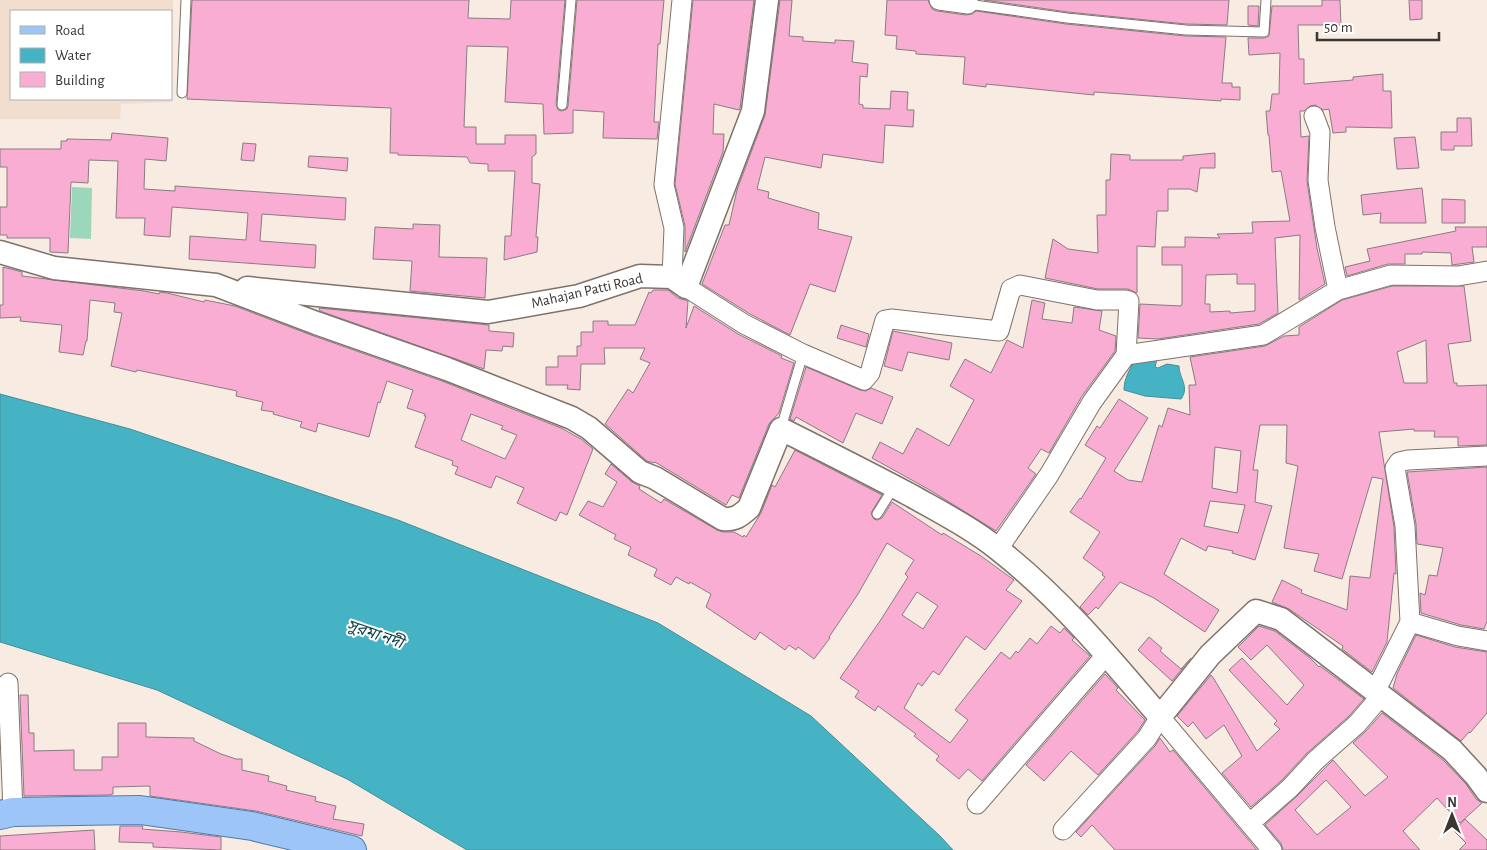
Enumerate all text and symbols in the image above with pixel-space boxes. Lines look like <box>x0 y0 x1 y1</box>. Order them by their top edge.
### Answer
legend <box>10 10 172 100</box>
scale bar <box>1317 10 1440 42</box>
text: 50 m <box>1324 20 1353 35</box>
text: Road <box>55 23 85 38</box>
text: Water <box>55 48 91 63</box>
text: Building <box>55 73 105 88</box>
street label: Mahajan Patti Road <box>530 271 645 311</box>
water label: সুরমা নদী <box>344 615 409 653</box>
north arrow <box>1427 790 1477 840</box>
text: N <box>1447 796 1457 810</box>

